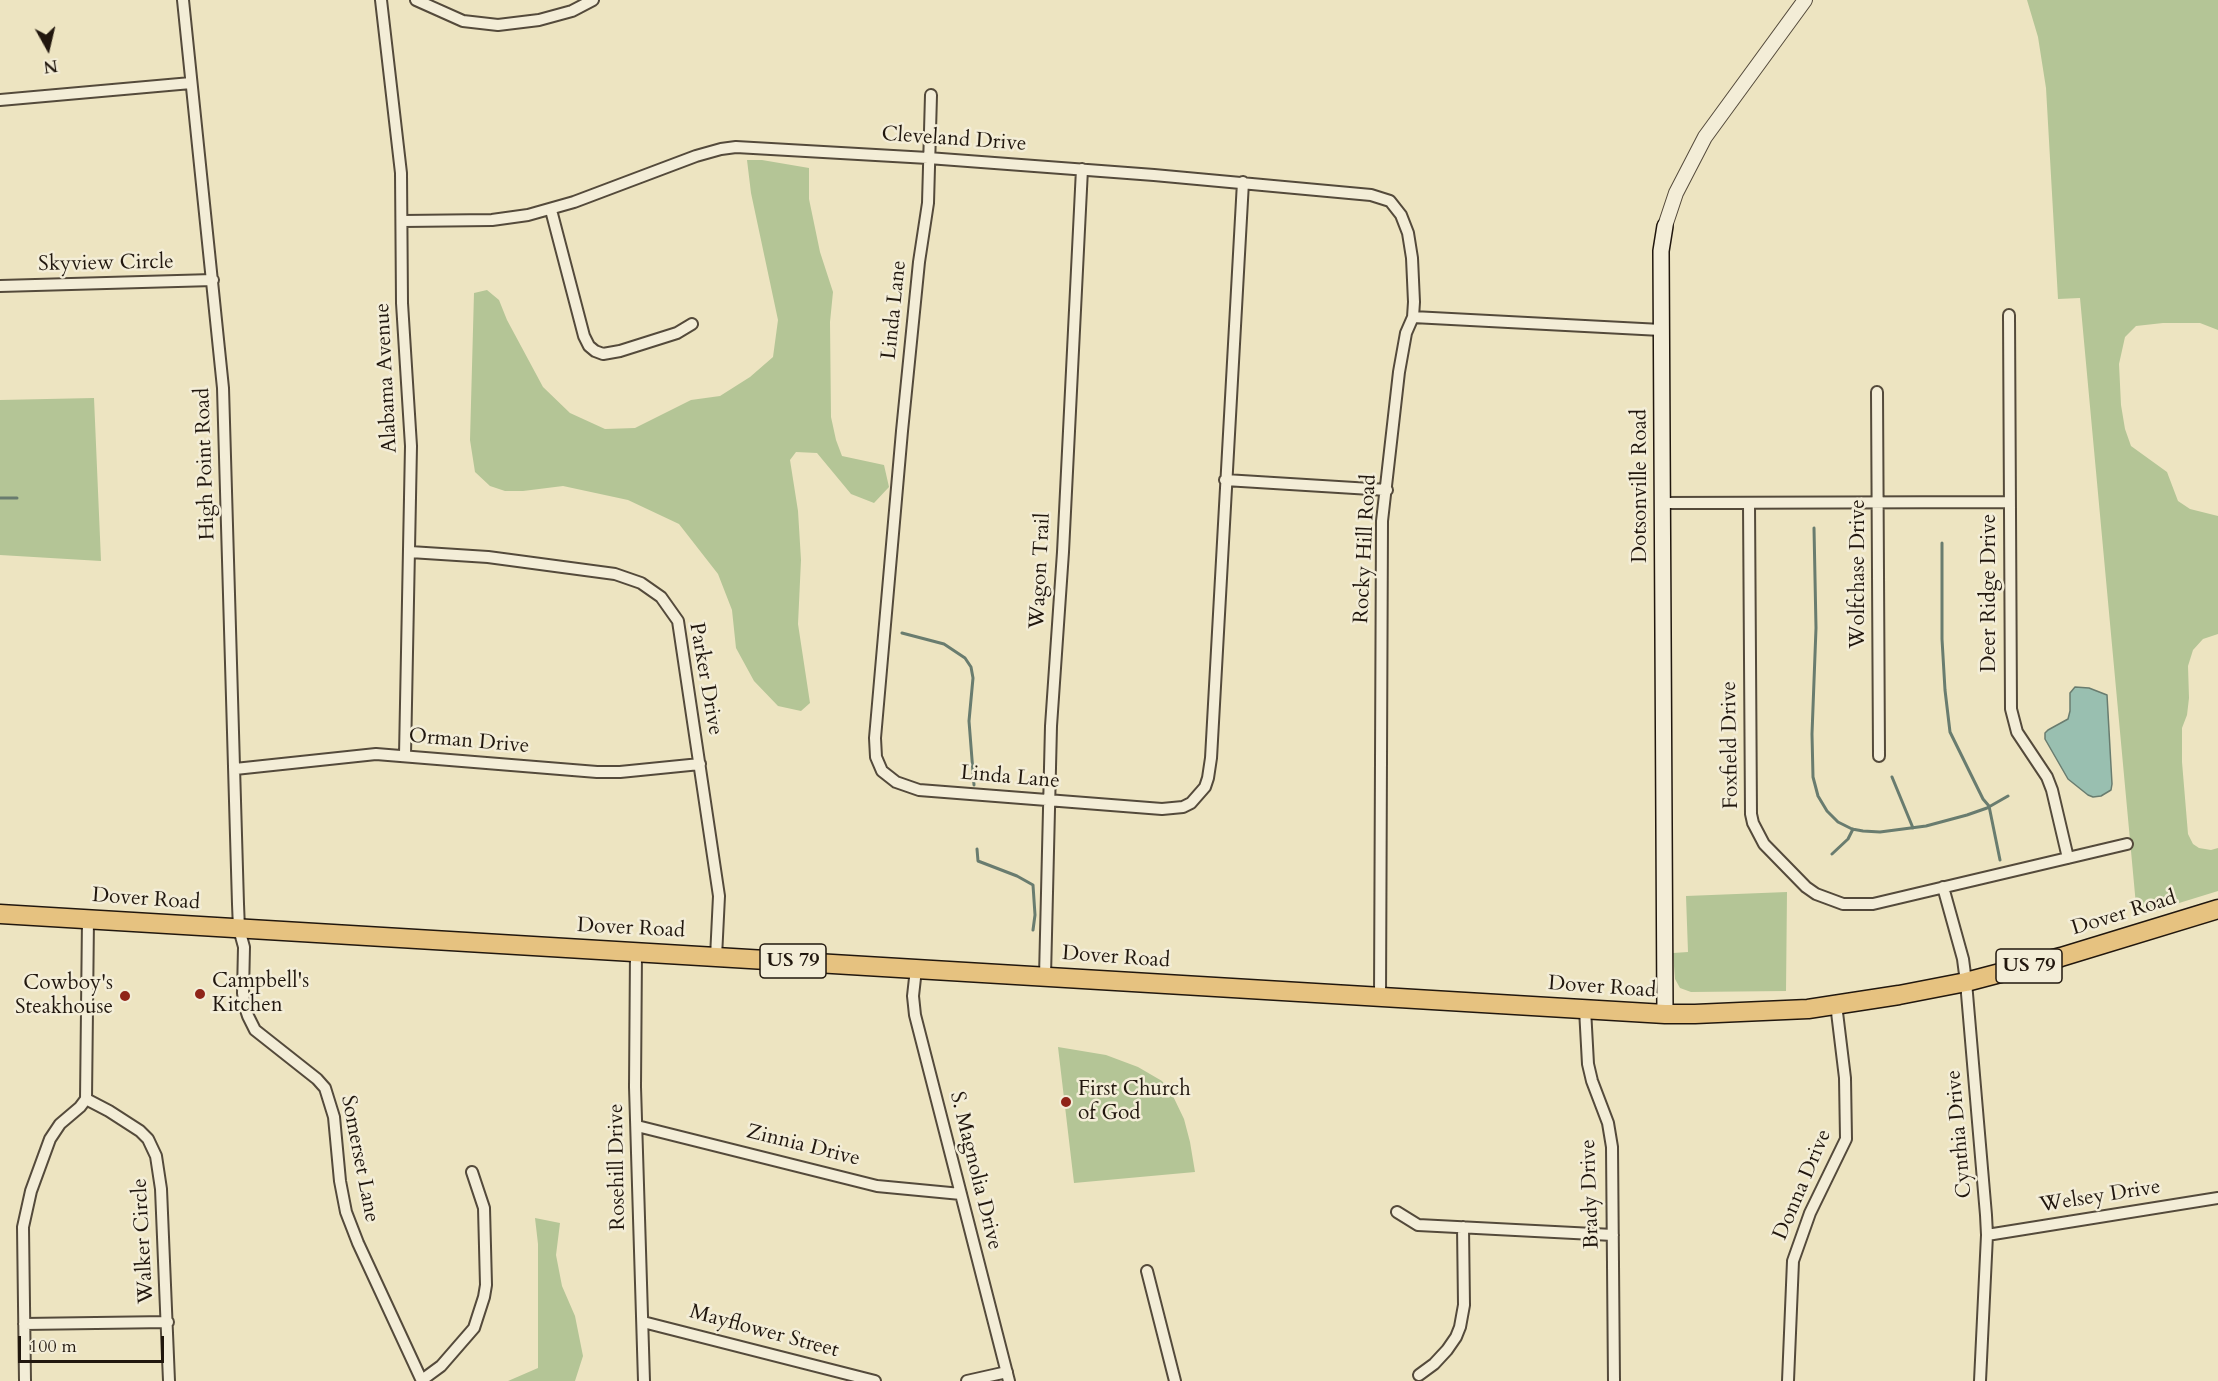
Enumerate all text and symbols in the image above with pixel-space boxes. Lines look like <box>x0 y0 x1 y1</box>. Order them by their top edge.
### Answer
north arrow <box>18 18 78 78</box>
text: N <box>42 54 59 78</box>
street label: Cleveland Drive <box>881 122 1027 158</box>
street label: Skyview Circle <box>38 250 174 278</box>
street label: Linda Lane <box>877 259 913 361</box>
street label: Alabama Avenue <box>370 302 404 454</box>
street label: High Point Road <box>191 387 221 541</box>
street label: Dotsonville Road <box>1628 409 1654 563</box>
street label: Rocky Hill Road <box>1350 474 1382 624</box>
street label: Wolfchase Drive <box>1846 499 1872 649</box>
street label: Wagon Trail <box>1025 512 1057 630</box>
street label: Deer Ridge Drive <box>1977 514 2003 672</box>
street label: Parker Drive <box>683 621 727 737</box>
street label: Foxfield Drive <box>1717 681 1745 809</box>
street label: Orman Drive <box>408 724 530 760</box>
street label: Linda Lane <box>959 761 1061 795</box>
street label: Dover Road <box>91 884 201 916</box>
street label: Dover Road <box>2069 886 2179 942</box>
street label: Dover Road <box>576 914 686 944</box>
street label: Dover Road <box>1061 942 1171 974</box>
road number: US 79 <box>760 944 826 978</box>
road number: US 79 <box>1996 949 2062 983</box>
place label: Campbell's Kitchen <box>212 969 309 1019</box>
place label: Cowboy's Steakhouse <box>15 971 113 1021</box>
street label: Dover Road <box>1547 972 1657 1004</box>
marker: Campbell's Kitchen <box>193 987 207 1001</box>
marker: Cowboy's Steakhouse <box>118 989 132 1003</box>
street label: Cynthia Drive <box>1942 1069 1978 1199</box>
place label: First Church of God <box>1078 1077 1191 1127</box>
street label: S. Magnolia Drive <box>943 1089 1007 1253</box>
street label: Somerset Lane <box>334 1093 384 1225</box>
marker: First Church of God <box>1059 1095 1073 1109</box>
street label: Rosehill Drive <box>604 1103 632 1231</box>
street label: Zinnia Drive <box>744 1120 862 1172</box>
street label: Donna Drive <box>1768 1126 1838 1244</box>
street label: Brady Drive <box>1576 1139 1606 1249</box>
street label: Welsey Drive <box>2038 1175 2162 1219</box>
street label: Walker Circle <box>128 1178 160 1304</box>
street label: Mayflower Street <box>687 1300 841 1364</box>
scale bar <box>21 1324 166 1362</box>
text: 100 m <box>29 1334 77 1359</box>

